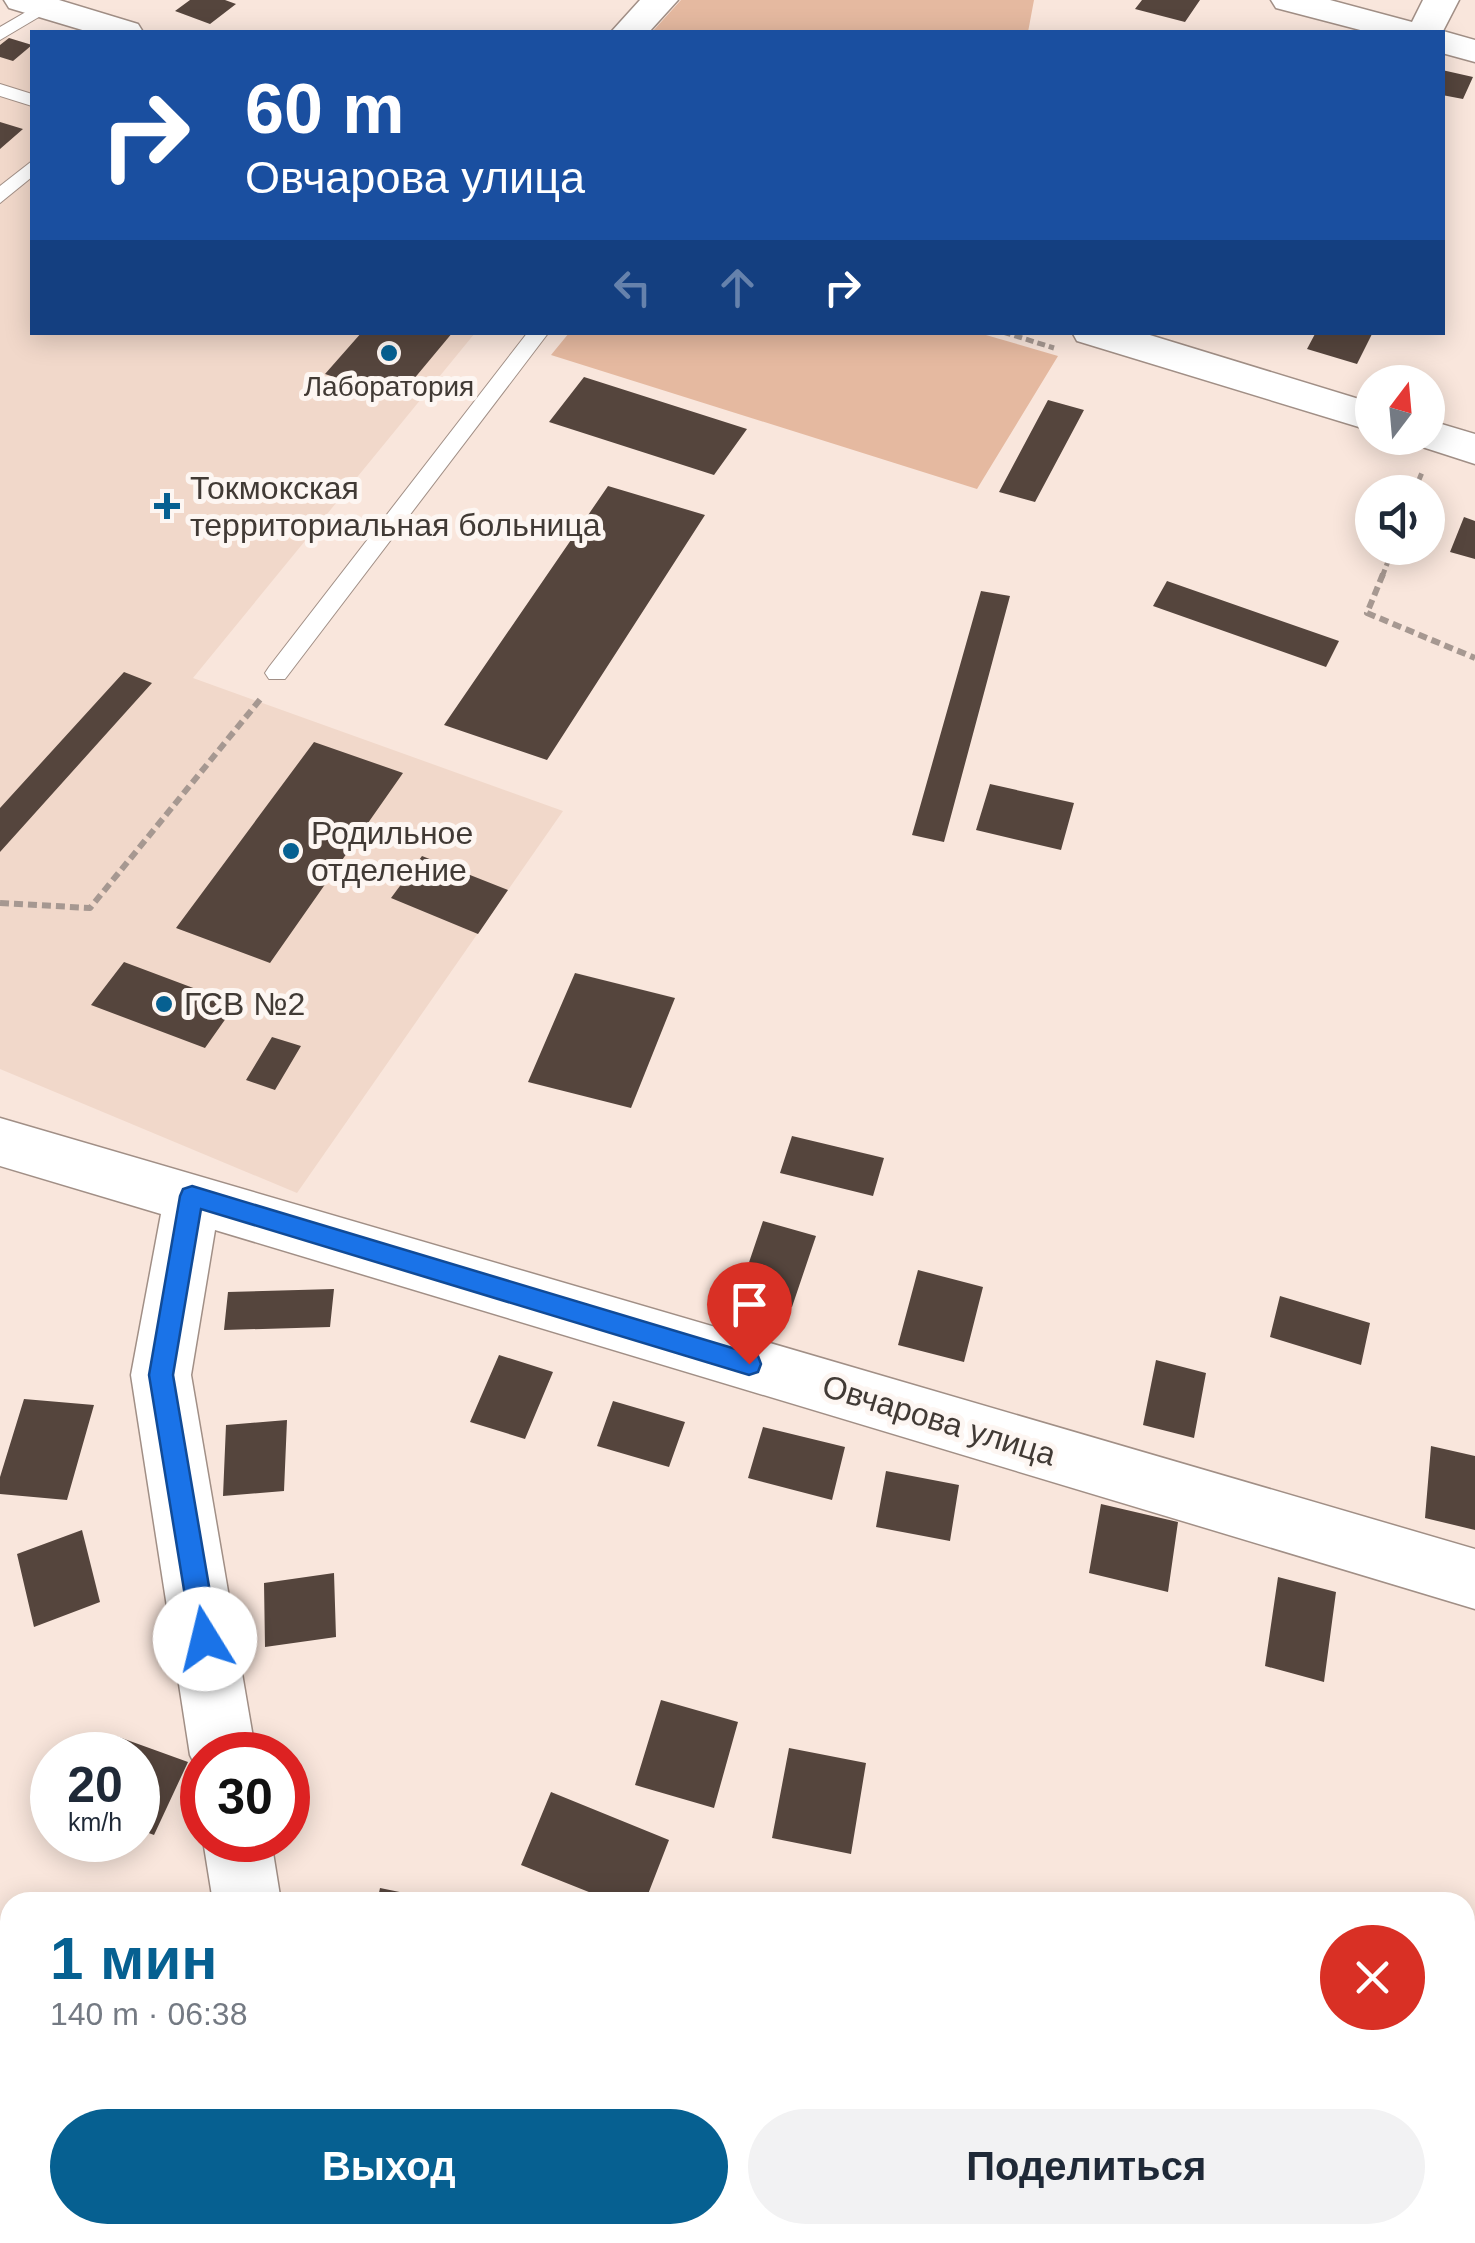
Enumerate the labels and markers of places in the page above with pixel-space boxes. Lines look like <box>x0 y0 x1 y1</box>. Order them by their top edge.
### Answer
marker: Лаборатория <box>378 342 400 364</box>
place label: Лаборатория <box>304 371 474 402</box>
place label: Токмокская территориальная больница <box>190 470 601 543</box>
marker: Токмокская территориальная больница <box>154 493 180 519</box>
place label: Родильное отделение <box>311 815 473 888</box>
marker: Родильное отделение <box>280 840 302 862</box>
place label: ГСВ №2 <box>184 986 305 1022</box>
marker: ГСВ №2 <box>153 993 175 1015</box>
pin <box>707 1262 792 1365</box>

